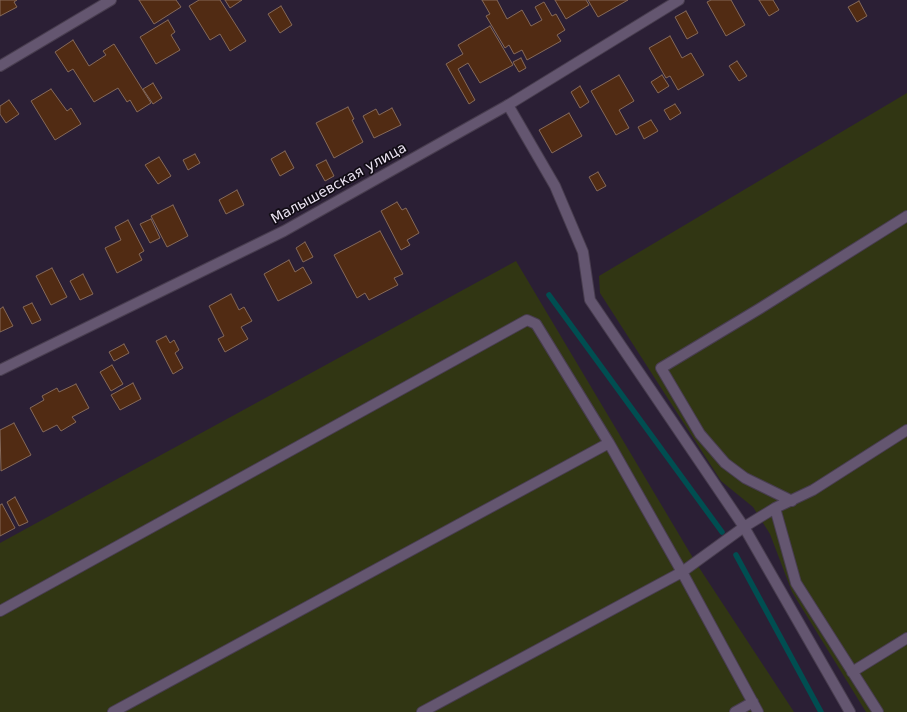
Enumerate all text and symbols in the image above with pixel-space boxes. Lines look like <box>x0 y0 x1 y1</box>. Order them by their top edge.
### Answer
street label: Малышевская улица <box>268 140 410 228</box>

